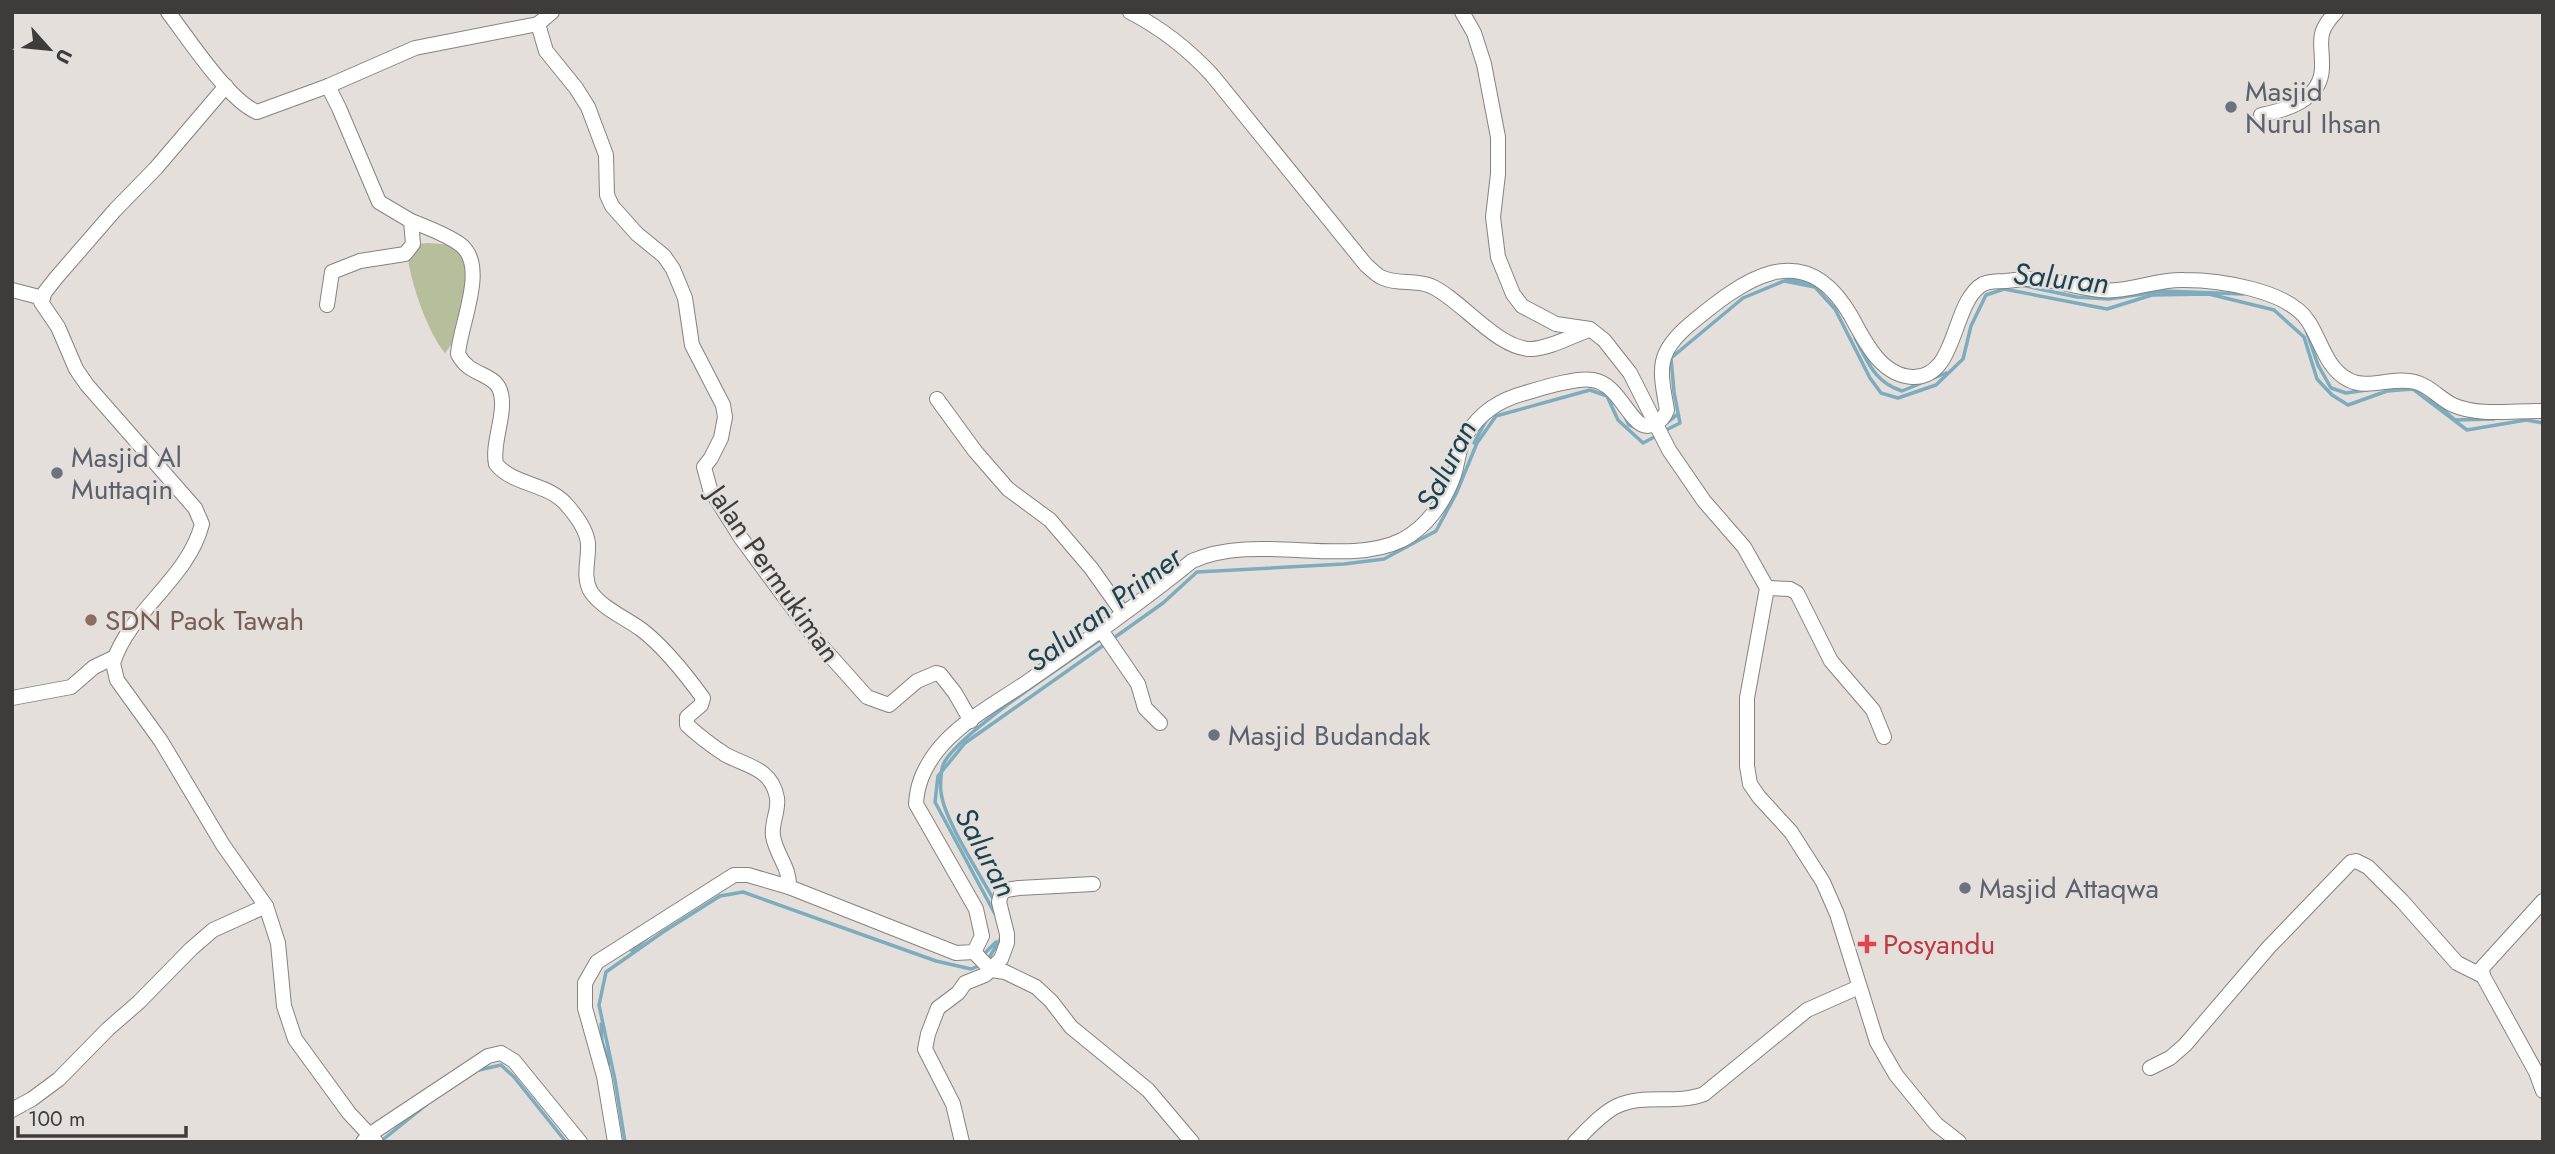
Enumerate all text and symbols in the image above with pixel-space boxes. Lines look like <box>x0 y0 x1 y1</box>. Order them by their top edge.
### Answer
north arrow <box>14 14 84 84</box>
text: U <box>49 44 79 69</box>
place label: Masjid Nurul Ihsan <box>2245 71 2382 144</box>
marker: Masjid Nurul Ihsan <box>2223 99 2239 115</box>
water label: Saluran <box>2011 252 2111 304</box>
water label: Saluran <box>1405 412 1487 518</box>
place label: Masjid Al Muttaqin <box>71 437 182 510</box>
marker: Masjid Al Muttaqin <box>49 465 65 481</box>
street label: Jalan Permukiman <box>695 474 850 671</box>
water label: Saluran Primer <box>1017 535 1193 682</box>
place label: SDN Paok Tawah <box>105 600 304 641</box>
marker: SDN Paok Tawah <box>83 612 99 628</box>
place label: Masjid Budandak <box>1228 715 1431 756</box>
marker: Masjid Budandak <box>1206 727 1222 743</box>
water label: Saluran <box>944 799 1028 905</box>
place label: Masjid Attaqwa <box>1979 868 2159 909</box>
marker: Masjid Attaqwa <box>1957 880 1973 896</box>
place label: Posyandu <box>1883 924 1995 965</box>
marker: Posyandu <box>1857 934 1877 954</box>
scale bar <box>18 1094 186 1138</box>
text: 100 m <box>28 1104 85 1134</box>

